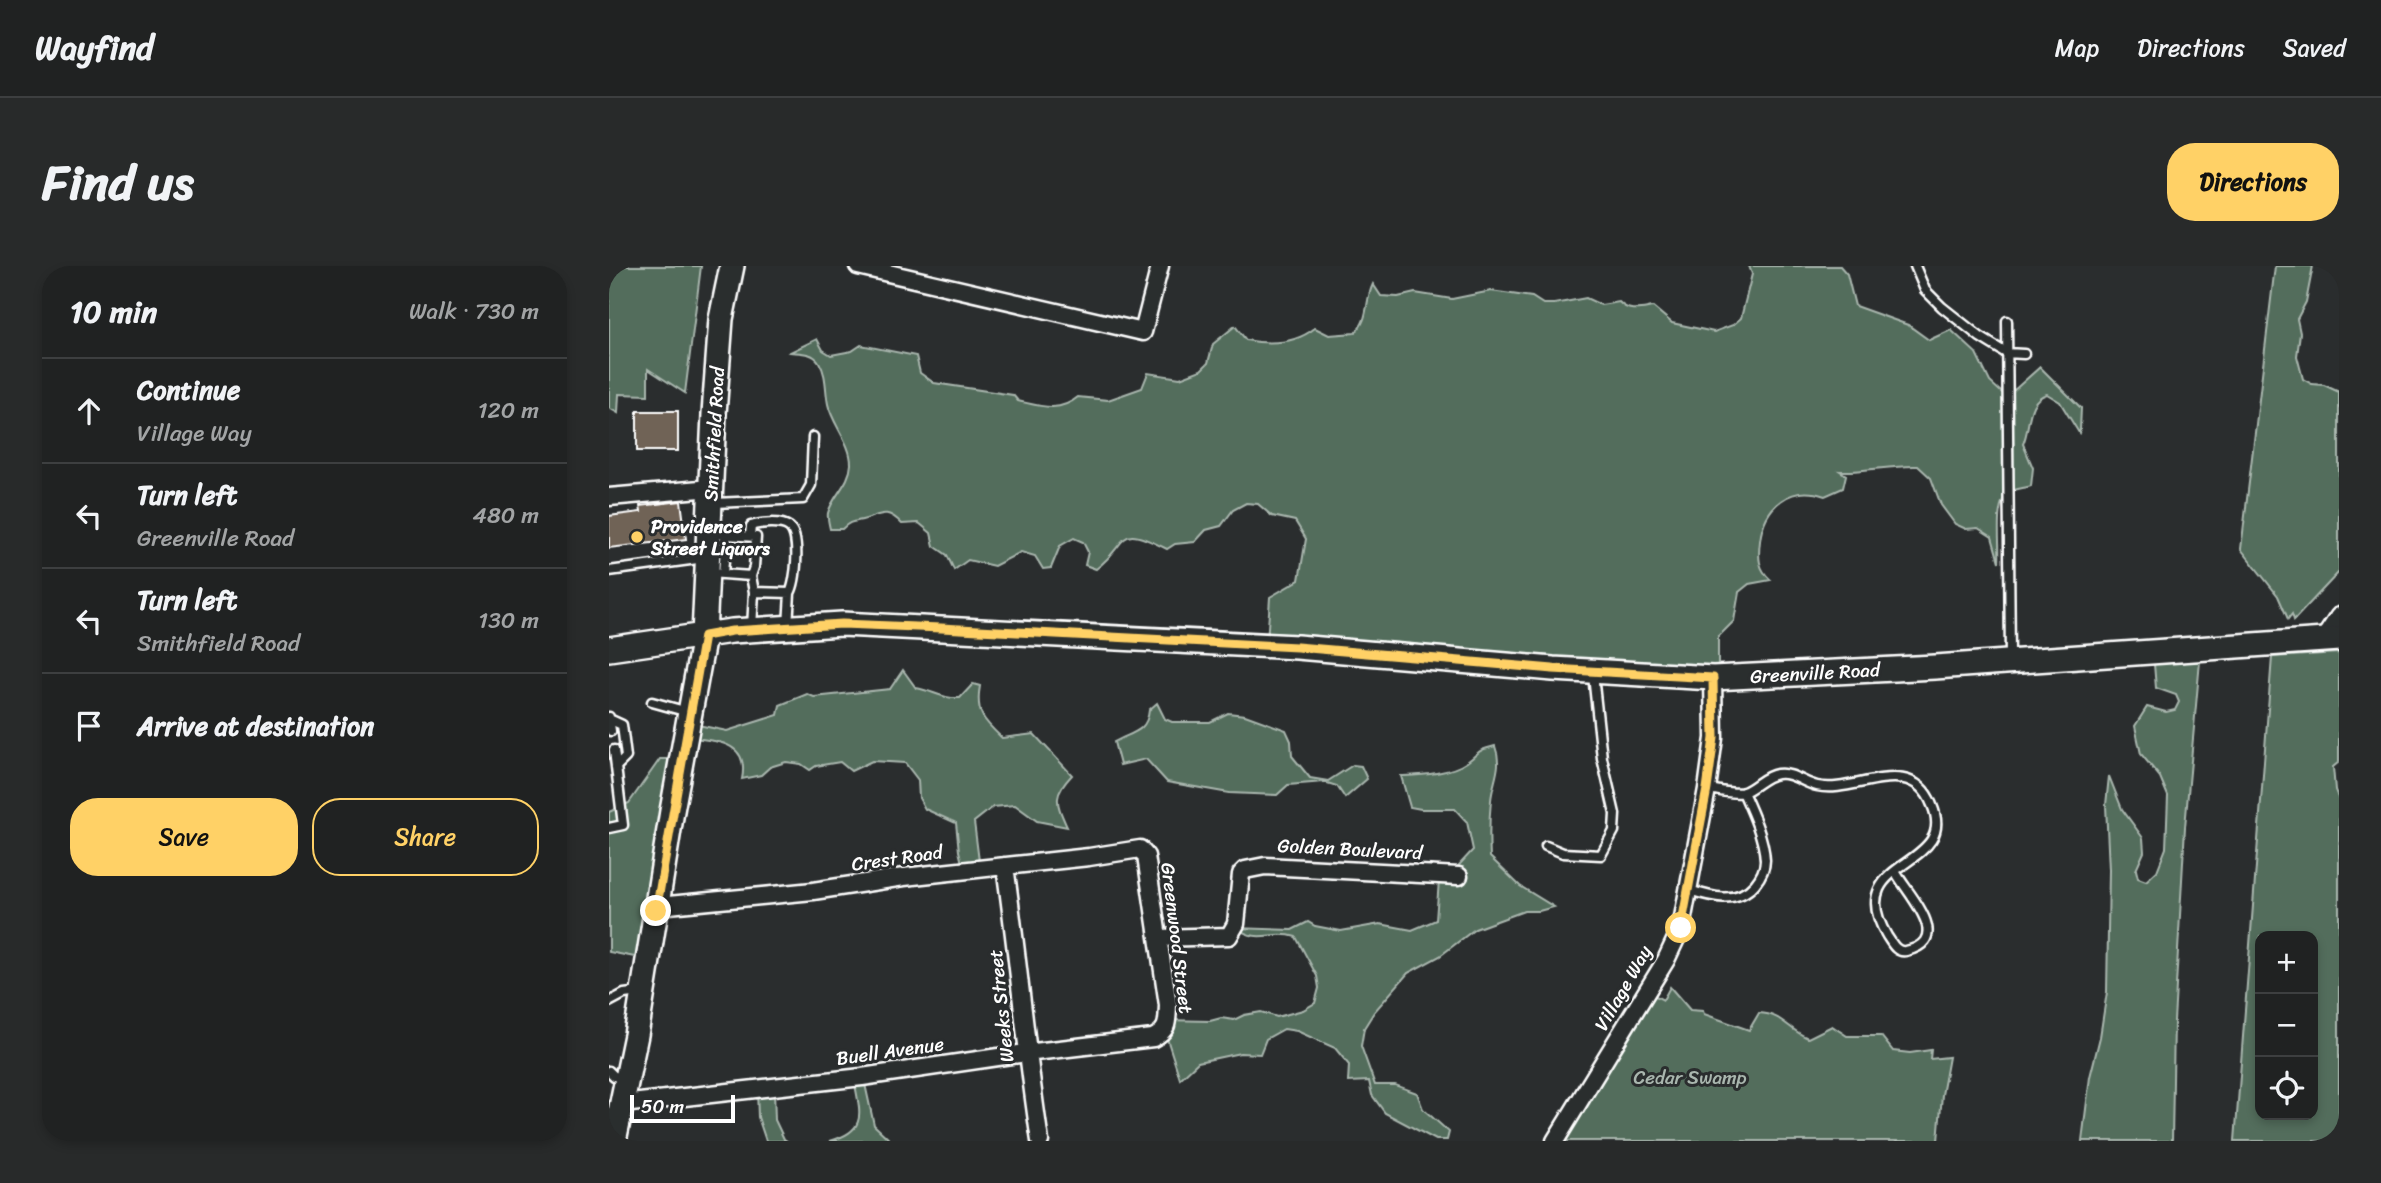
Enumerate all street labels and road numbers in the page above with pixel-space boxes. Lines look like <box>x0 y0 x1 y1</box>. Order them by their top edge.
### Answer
street label: Smithfield Road <box>694 364 734 502</box>
street label: Greenville Road <box>1749 653 1883 693</box>
street label: Golden Boulevard <box>1277 829 1425 869</box>
street label: Crest Road <box>849 835 947 881</box>
street label: Greenwood Street <box>1151 861 1203 1015</box>
street label: Village Way <box>1585 939 1661 1037</box>
street label: Weeks Street <box>979 948 1023 1064</box>
street label: Buell Avenue <box>834 1027 946 1075</box>

